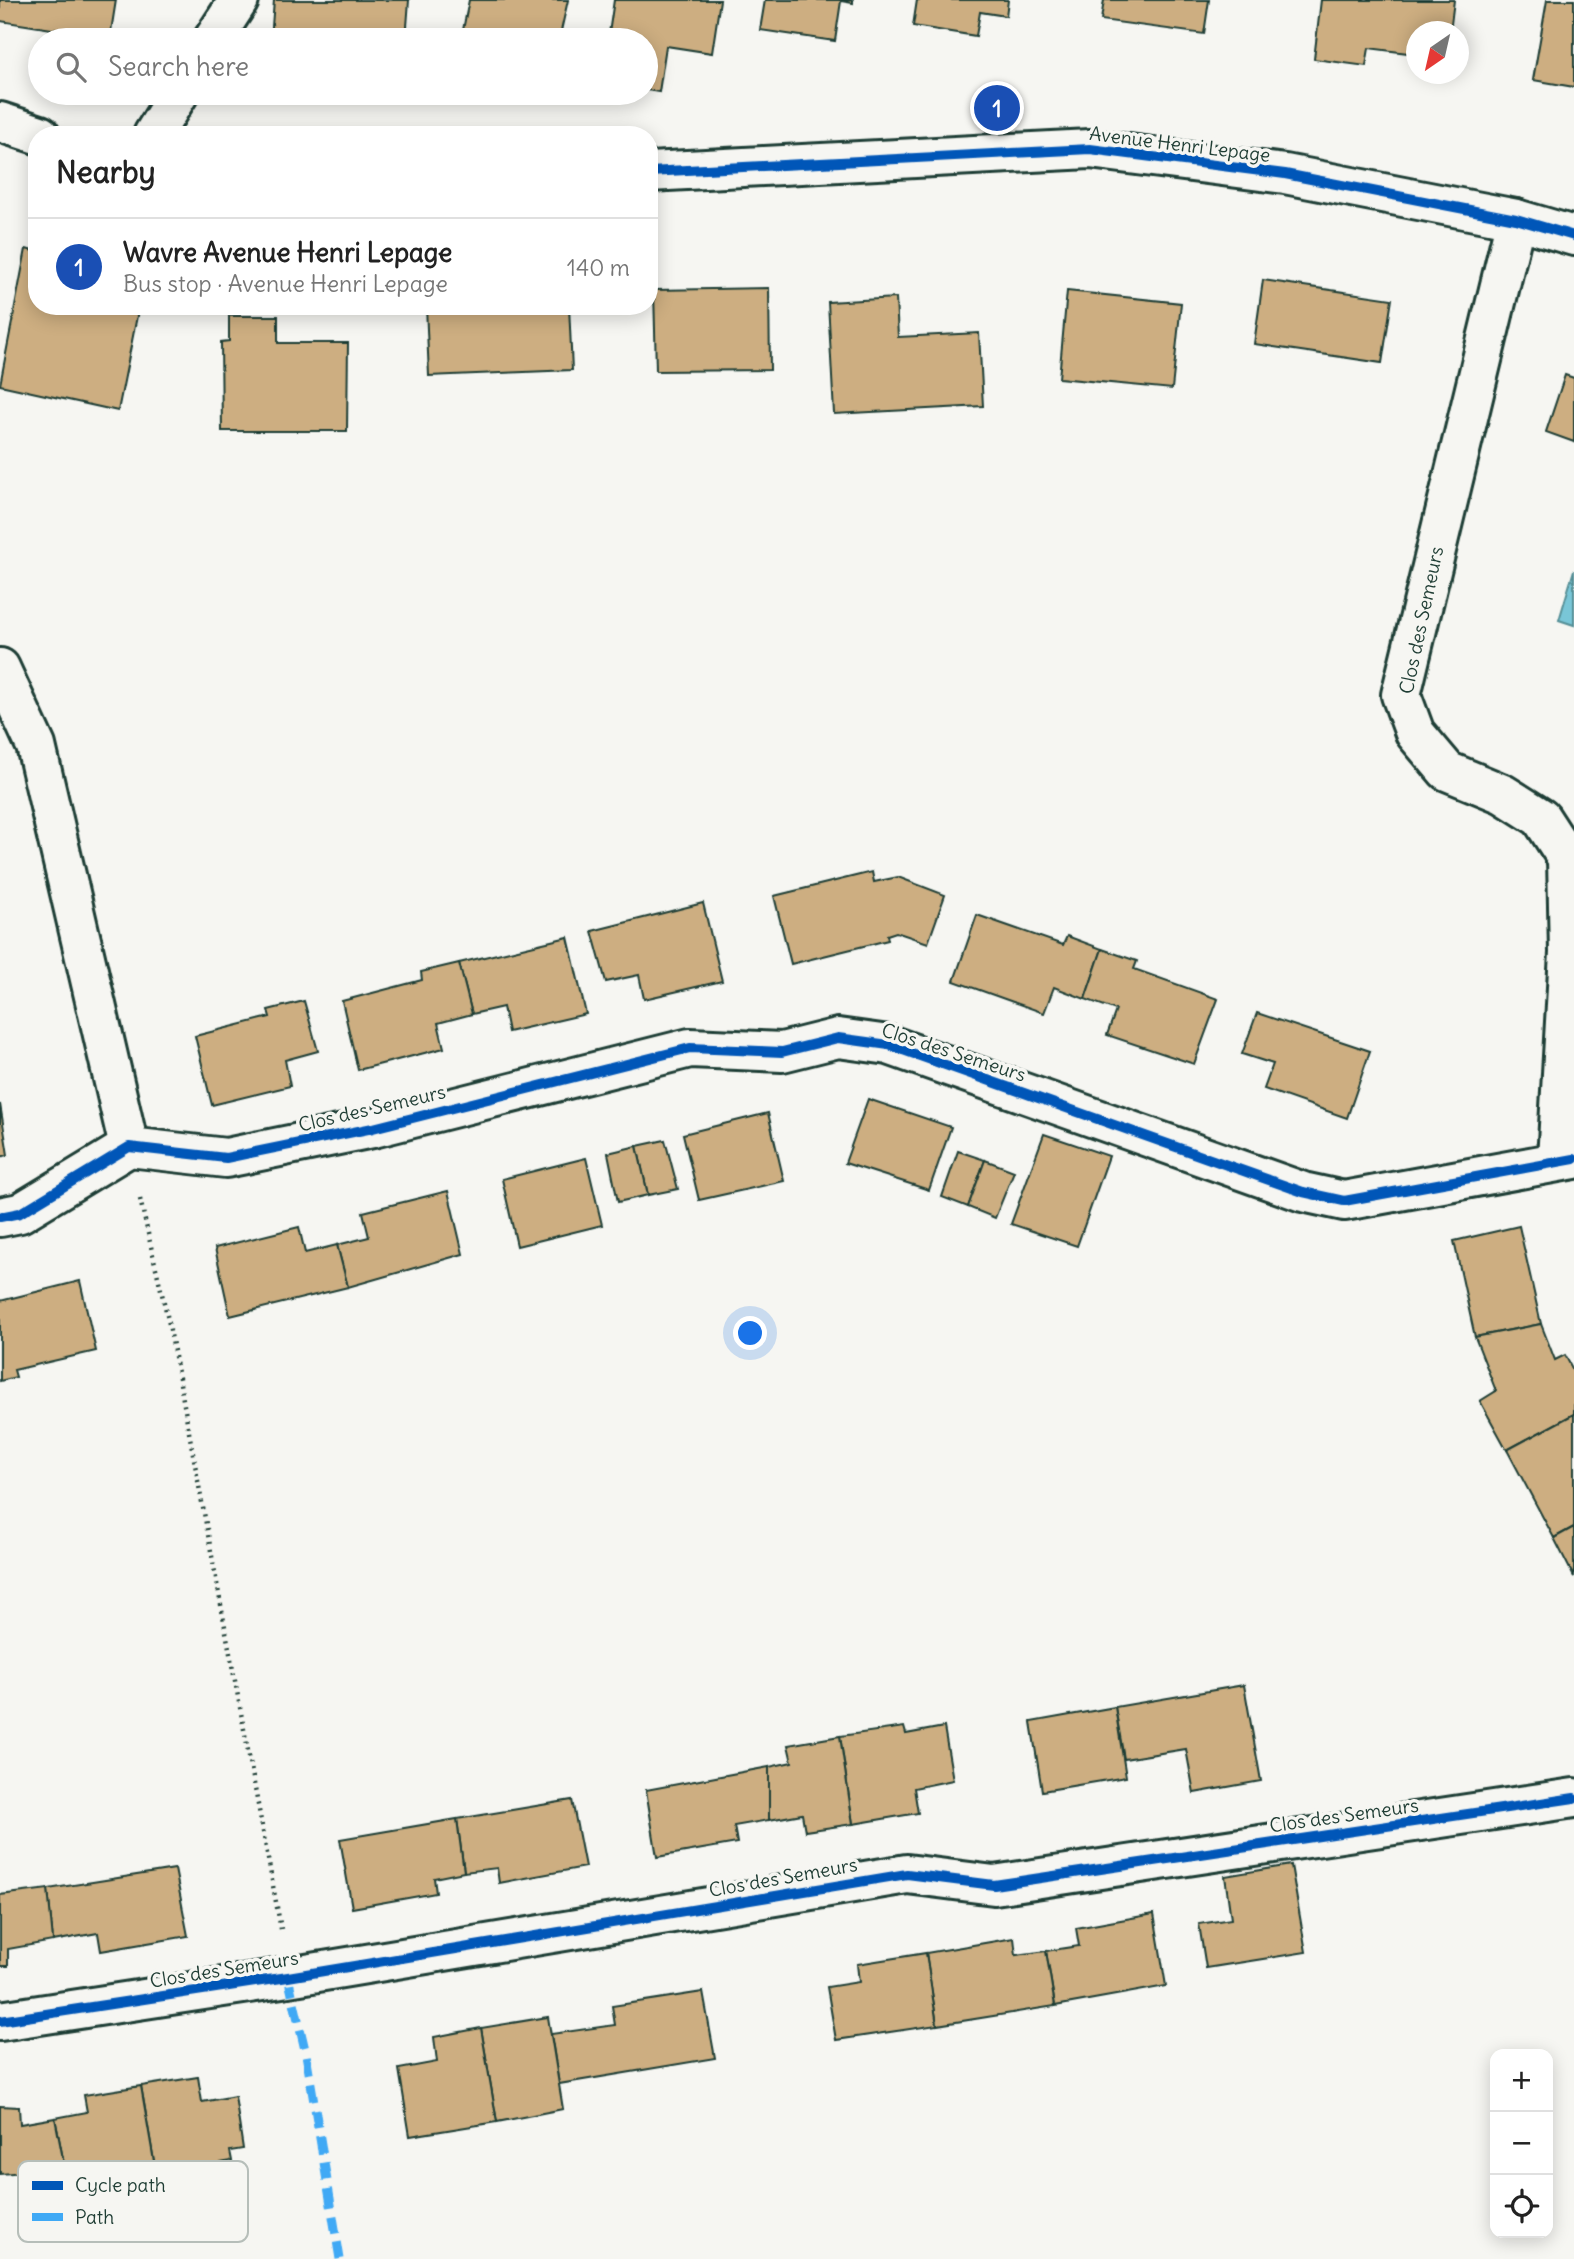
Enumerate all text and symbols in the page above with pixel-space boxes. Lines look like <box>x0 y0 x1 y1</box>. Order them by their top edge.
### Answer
north arrow <box>1406 21 1469 84</box>
search box <box>28 28 658 105</box>
icon: search <box>52 48 90 86</box>
text: Search here <box>108 50 249 83</box>
pin: 1 <box>974 82 1020 134</box>
street label: Avenue Henri Lepage <box>1088 121 1272 167</box>
text: Nearby <box>56 153 156 191</box>
text: Wavre Avenue Henri Lepage <box>123 236 452 269</box>
text: 1 <box>74 253 84 282</box>
text: 140 m <box>567 253 630 282</box>
text: Bus stop · Avenue Henri Lepage <box>123 269 448 298</box>
street label: Clos des Semeurs <box>1394 544 1448 696</box>
street label: Clos des Semeurs <box>879 1017 1029 1087</box>
street label: Clos des Semeurs <box>296 1079 448 1137</box>
your location <box>733 1316 767 1350</box>
street label: Clos des Semeurs <box>1268 1793 1420 1837</box>
street label: Clos des Semeurs <box>707 1852 859 1902</box>
street label: Clos des Semeurs <box>148 1945 300 1993</box>
map controls <box>1490 2049 1553 2238</box>
button: + <box>1490 2049 1553 2112</box>
button: − <box>1490 2112 1553 2175</box>
legend <box>18 2161 248 2242</box>
text: Cycle path <box>75 2173 166 2197</box>
button: locate <box>1490 2175 1553 2238</box>
text: Path <box>75 2205 114 2229</box>

